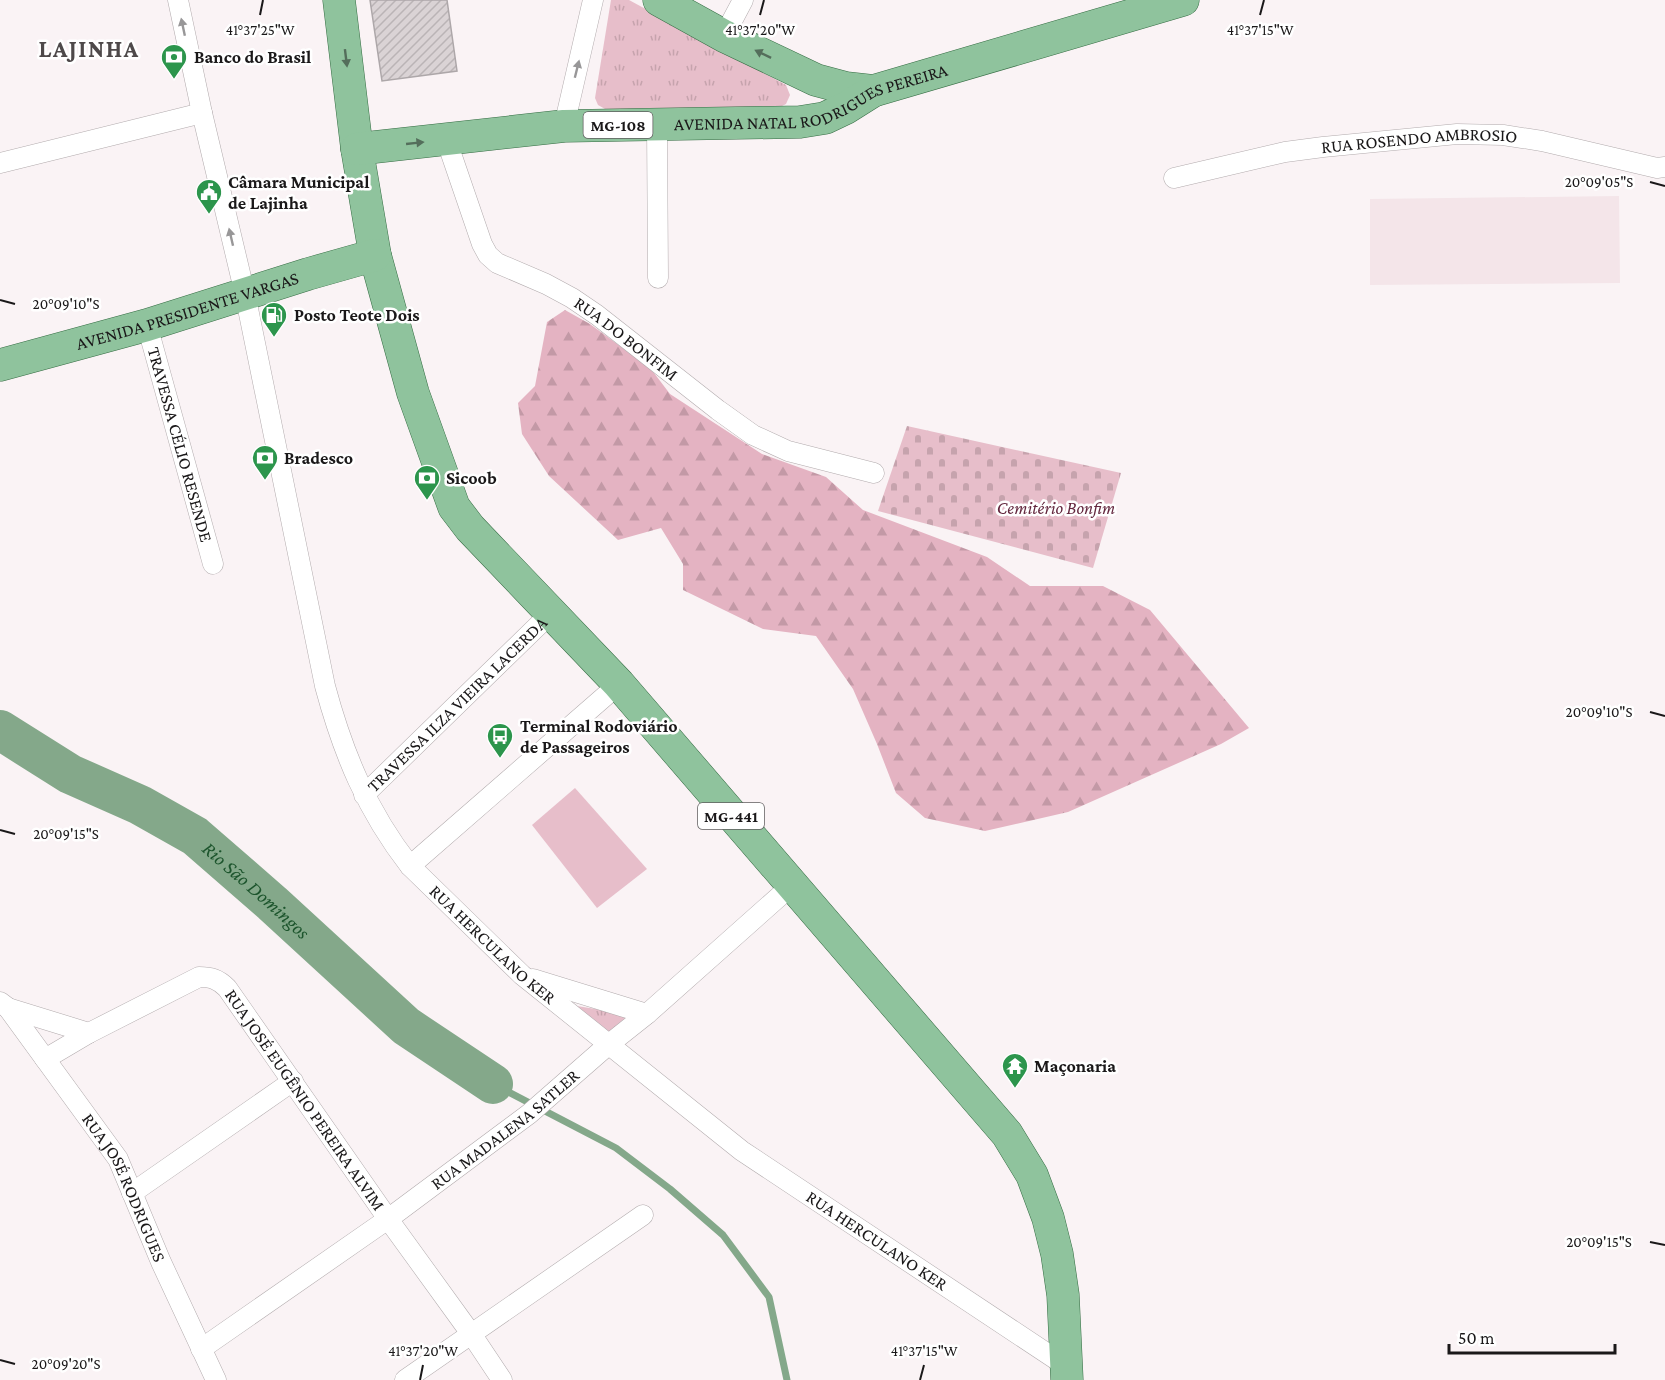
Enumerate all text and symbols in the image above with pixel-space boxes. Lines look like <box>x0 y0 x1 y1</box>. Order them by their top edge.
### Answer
one-way arrow <box>178 17 188 36</box>
text: 41°37'25"W <box>226 22 295 38</box>
text: 41°37'20"W <box>725 22 795 38</box>
text: 41°37'15"W <box>1227 22 1294 38</box>
district label: LAJINHA <box>39 35 139 62</box>
bank icon: Banco do Brasil <box>159 42 189 80</box>
place label: Banco do Brasil <box>194 47 311 67</box>
one-way arrow <box>341 49 350 68</box>
one-way arrow <box>754 50 771 59</box>
street label: AVENIDA NATAL RODRIGUES PEREIRA <box>674 59 950 134</box>
one-way arrow <box>573 60 583 78</box>
road number: MG-108 <box>584 112 652 138</box>
street label: RUA ROSENDO AMBROSIO <box>1320 124 1519 157</box>
one-way arrow <box>406 138 425 148</box>
place label: Câmara Municipal de Lajinha <box>228 172 369 214</box>
text: 20°09'05"S <box>1565 174 1633 190</box>
public building icon: Câmara Municipal de Lajinha <box>194 177 224 215</box>
one-way arrow <box>226 228 236 246</box>
street label: AVENIDA PRESIDENTE VARGAS <box>74 268 301 354</box>
street label: RUA DO BONFIM <box>570 293 682 385</box>
text: 20°09'10"S <box>33 296 99 312</box>
fuel station icon: Posto Teote Dois <box>259 300 289 338</box>
place label: Posto Teote Dois <box>294 305 420 325</box>
street label: TRAVESSA CÉLIO RESENDE <box>144 345 217 545</box>
bank icon: Bradesco <box>250 443 280 481</box>
place label: Bradesco <box>284 448 353 468</box>
bank icon: Sicoob <box>412 463 442 501</box>
place label: Sicoob <box>446 468 497 488</box>
park label: Cemitério Bonfim <box>997 498 1115 518</box>
street label: TRAVESSA ILZA VIEIRA LACERDA <box>363 612 552 796</box>
text: 20°09'10"S <box>1566 704 1632 720</box>
place label: Terminal Rodoviário de Passageiros <box>520 716 678 757</box>
bus stop icon: Terminal Rodoviário de Passageiros <box>485 721 515 759</box>
road number: MG-441 <box>698 803 764 829</box>
text: 20°09'15"S <box>33 826 99 842</box>
water label: Rio São Domingos <box>198 837 315 944</box>
street label: RUA HERCULANO KER <box>426 881 560 1009</box>
street label: RUA JOSÉ EUGÊNIO PEREIRA ALVIM <box>221 985 389 1214</box>
temple icon: Maçonaria <box>1000 1051 1030 1089</box>
place label: Maçonaria <box>1034 1056 1116 1076</box>
street label: RUA MADALENA SATLER <box>427 1064 584 1194</box>
street label: RUA JOSÉ RODRIGUES <box>78 1109 170 1265</box>
street label: RUA HERCULANO KER <box>803 1187 952 1295</box>
text: 20°09'15"S <box>1566 1234 1632 1250</box>
scale bar <box>1449 1317 1616 1355</box>
text: 50 m <box>1458 1328 1495 1348</box>
text: 41°37'20"W <box>388 1343 458 1359</box>
text: 41°37'15"W <box>891 1343 958 1359</box>
text: 20°09'20"S <box>32 1356 100 1372</box>

